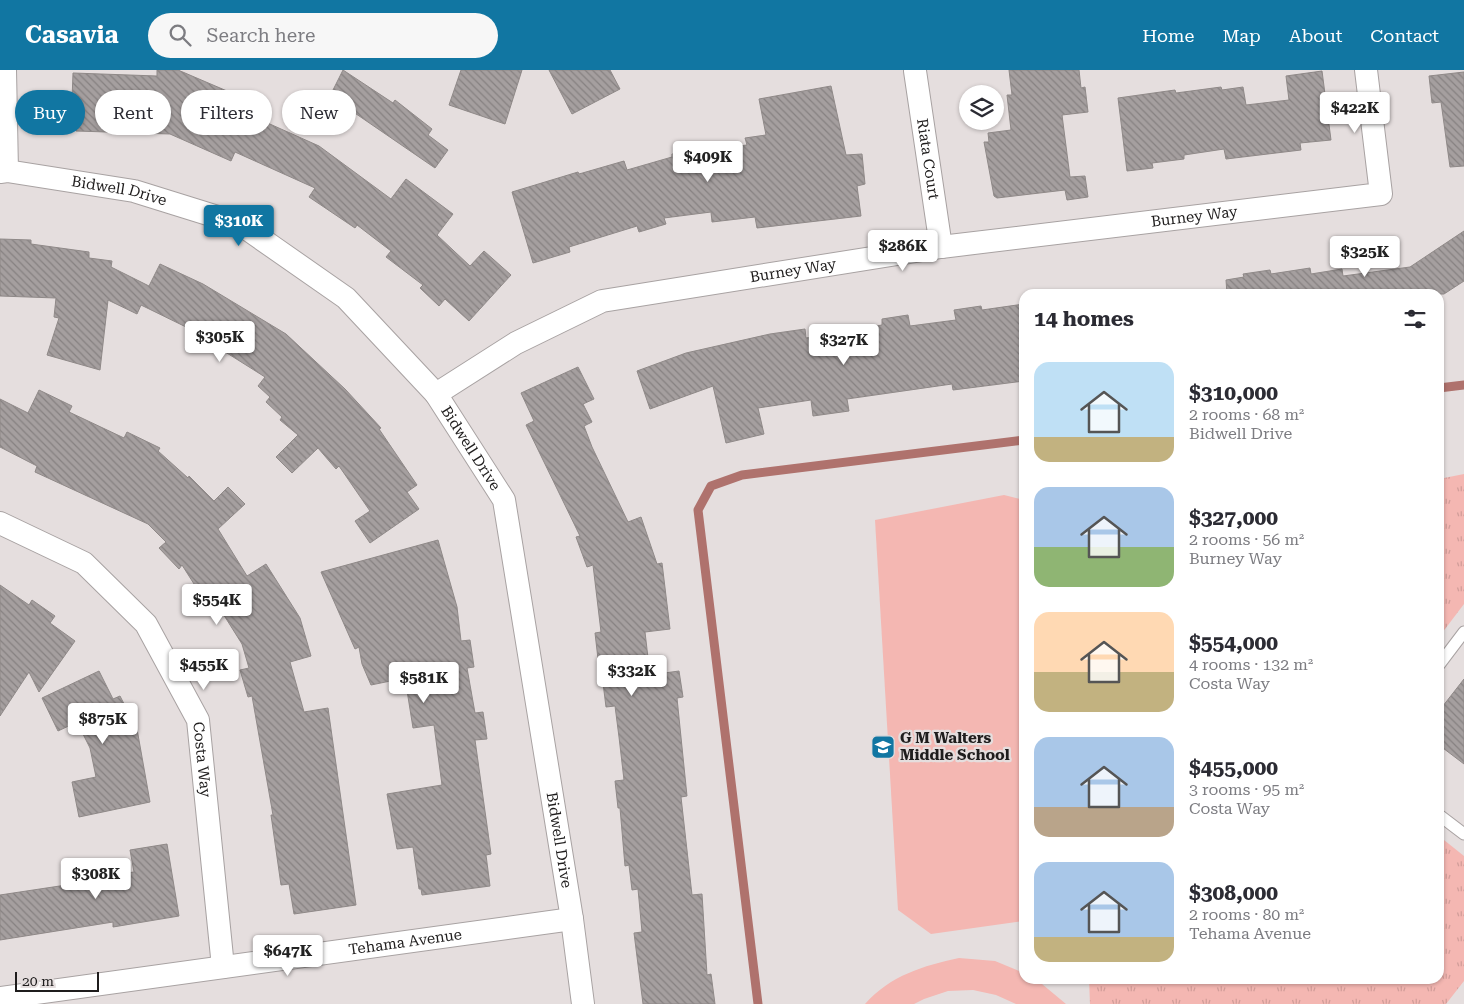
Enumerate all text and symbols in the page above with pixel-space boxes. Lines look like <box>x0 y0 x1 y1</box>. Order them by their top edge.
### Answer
search box <box>148 13 498 58</box>
text: Casavia <box>25 21 118 49</box>
icon: search <box>166 21 194 49</box>
text: Search here <box>206 24 315 47</box>
text: Home <box>1142 25 1194 46</box>
text: Map <box>1222 25 1261 46</box>
text: About <box>1289 25 1342 46</box>
text: Contact <box>1370 25 1439 46</box>
map controls <box>959 85 1004 130</box>
button: layers <box>959 85 1004 130</box>
chip: Buy <box>15 90 85 135</box>
chip: Rent <box>95 90 171 135</box>
chip: Filters <box>181 90 272 135</box>
chip: New <box>282 90 356 135</box>
pin: $422K <box>1320 92 1390 134</box>
text: $422K <box>1331 98 1379 117</box>
street label: Riata Court <box>913 117 943 201</box>
pin: $409K <box>673 140 743 183</box>
text: $409K <box>684 147 732 166</box>
street label: Bidwell Drive <box>70 172 169 210</box>
street label: Burney Way <box>1150 202 1239 231</box>
pin: $310K <box>204 204 274 247</box>
text: $310K <box>215 211 263 230</box>
pin: $286K <box>868 230 938 272</box>
text: $286K <box>879 236 927 255</box>
pin: $325K <box>1330 236 1400 278</box>
text: $325K <box>1341 242 1389 261</box>
street label: Burney Way <box>749 255 838 286</box>
icon: filters <box>1401 305 1429 333</box>
text: 14 homes <box>1034 307 1134 331</box>
pin: $305K <box>185 320 255 363</box>
pin: $327K <box>809 324 879 366</box>
text: $305K <box>196 327 244 346</box>
text: $327K <box>820 330 868 349</box>
text: $310,000 <box>1189 381 1278 405</box>
icon: home <box>1074 382 1134 442</box>
street label: Bidwell Drive <box>437 403 505 494</box>
text: 2 rooms · 68 m² <box>1189 405 1304 424</box>
text: Bidwell Drive <box>1189 424 1292 443</box>
text: $327,000 <box>1189 506 1278 530</box>
icon: home <box>1074 507 1134 567</box>
text: 2 rooms · 56 m² <box>1189 530 1304 549</box>
text: Burney Way <box>1189 549 1282 568</box>
pin: $554K <box>182 584 252 626</box>
text: $554K <box>193 590 241 609</box>
text: $554,000 <box>1189 631 1278 655</box>
icon: home <box>1074 632 1134 692</box>
pin: $455K <box>169 648 239 691</box>
pin: $332K <box>597 654 667 697</box>
text: $455K <box>180 655 228 674</box>
text: 4 rooms · 132 m² <box>1189 655 1313 674</box>
text: $332K <box>608 661 656 680</box>
pin: $581K <box>389 662 459 704</box>
text: $581K <box>400 668 448 687</box>
text: Costa Way <box>1189 674 1270 693</box>
pin: $875K <box>68 702 138 745</box>
text: $875K <box>79 709 127 728</box>
street label: Costa Way <box>189 721 215 798</box>
place label: G M Walters Middle School <box>900 729 1010 764</box>
school or university icon: G M Walters Middle School <box>870 734 896 760</box>
text: $455,000 <box>1189 756 1278 780</box>
icon: home <box>1074 757 1134 817</box>
text: 3 rooms · 95 m² <box>1189 780 1304 799</box>
street label: Bidwell Drive <box>543 791 576 889</box>
text: Costa Way <box>1189 799 1270 818</box>
pin: $308K <box>61 858 131 900</box>
text: $308K <box>72 864 120 883</box>
text: $308,000 <box>1189 881 1278 905</box>
icon: home <box>1074 882 1134 942</box>
text: 2 rooms · 80 m² <box>1189 905 1304 924</box>
text: Tehama Avenue <box>1189 924 1311 943</box>
street label: Tehama Avenue <box>347 925 463 959</box>
pin: $647K <box>253 934 323 977</box>
text: $647K <box>264 941 312 960</box>
scale bar <box>15 969 99 992</box>
text: 20 m <box>22 973 54 989</box>

